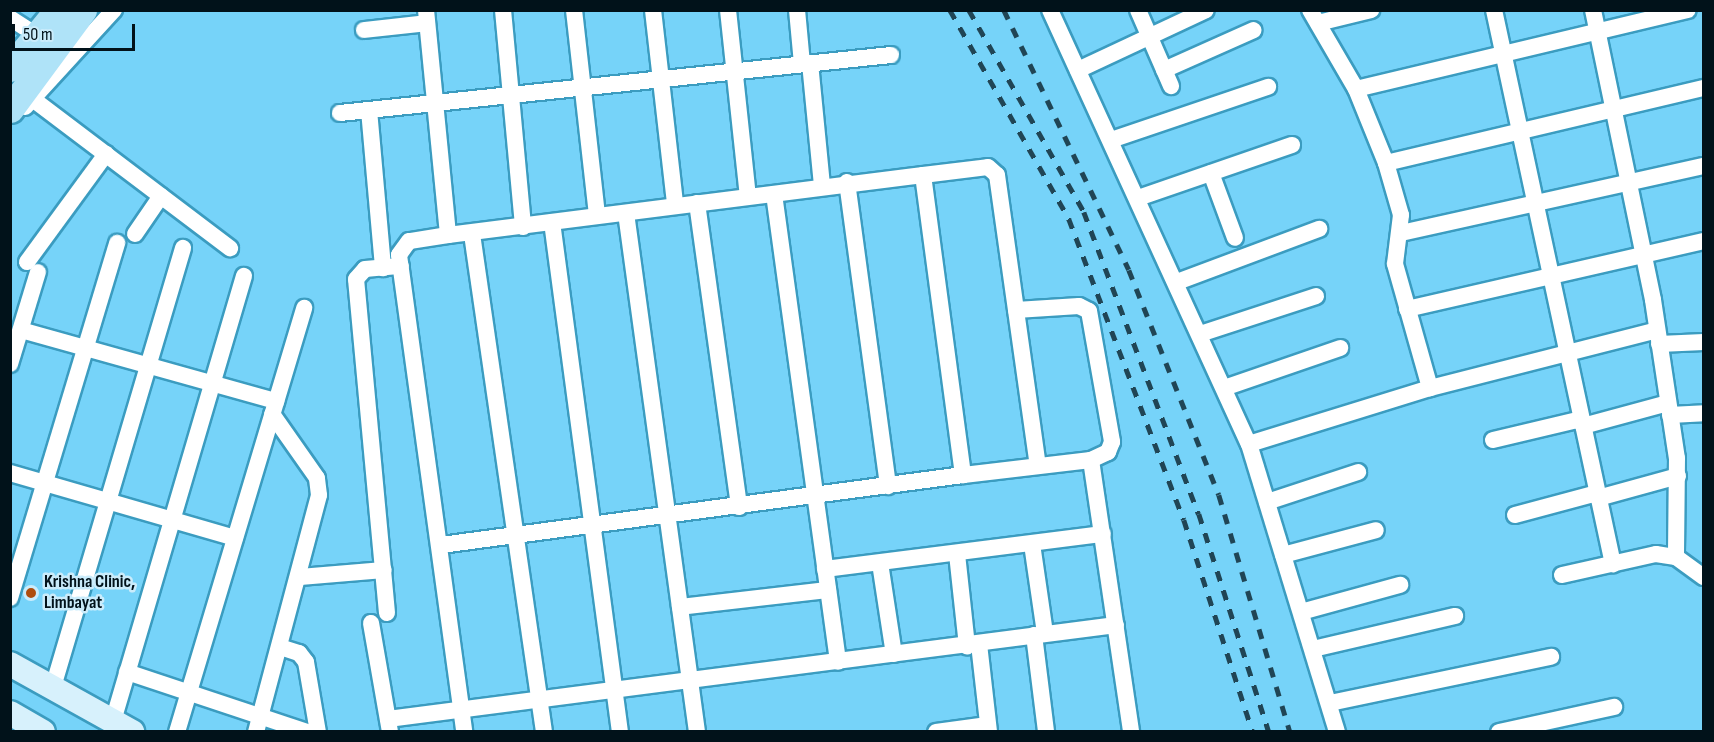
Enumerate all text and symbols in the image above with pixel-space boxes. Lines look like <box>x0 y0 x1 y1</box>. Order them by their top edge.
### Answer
scale bar <box>15 12 138 50</box>
text: 50 m <box>23 24 53 45</box>
place label: Krishna Clinic, Limbayat <box>44 572 135 614</box>
marker: Krishna Clinic, Limbayat <box>22 584 40 602</box>

